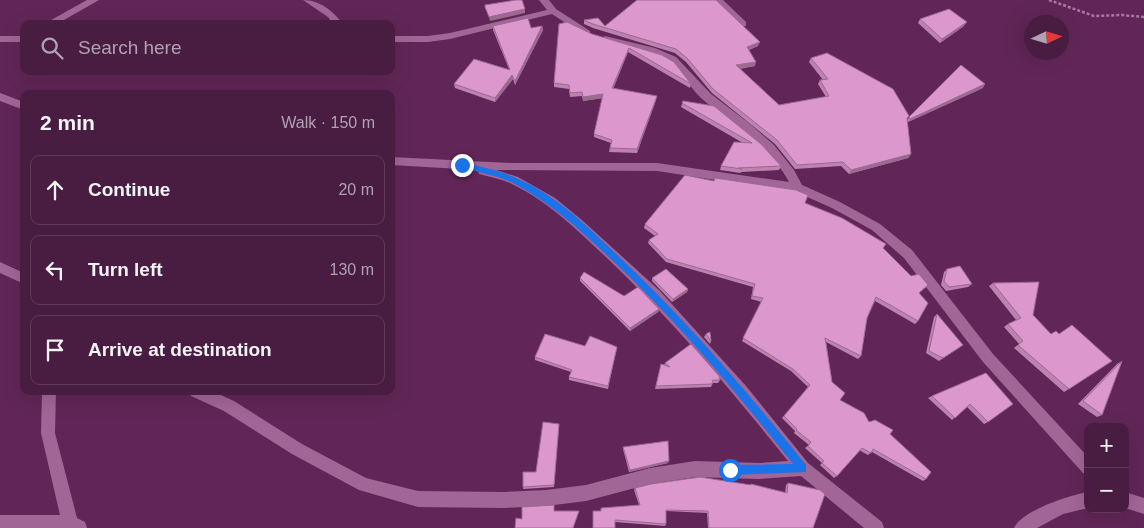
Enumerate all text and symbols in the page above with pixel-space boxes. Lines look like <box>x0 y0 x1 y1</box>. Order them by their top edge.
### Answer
north arrow <box>1024 15 1069 60</box>
search box <box>20 20 395 75</box>
icon: search <box>38 34 66 62</box>
text: Search here <box>78 37 182 58</box>
text: 2 min <box>40 111 95 134</box>
text: Walk · 150 m <box>281 114 375 131</box>
route end <box>451 154 474 177</box>
icon: ahead <box>41 176 69 204</box>
text: Continue <box>88 179 170 200</box>
text: 20 m <box>338 181 374 198</box>
icon: left <box>41 256 69 284</box>
text: Turn left <box>88 259 163 280</box>
text: 130 m <box>330 261 374 278</box>
icon: arrive <box>41 336 69 364</box>
text: Arrive at destination <box>88 339 272 360</box>
map controls <box>1084 423 1129 513</box>
button: + <box>1084 423 1129 468</box>
route start <box>719 459 742 482</box>
button: − <box>1084 468 1129 513</box>

